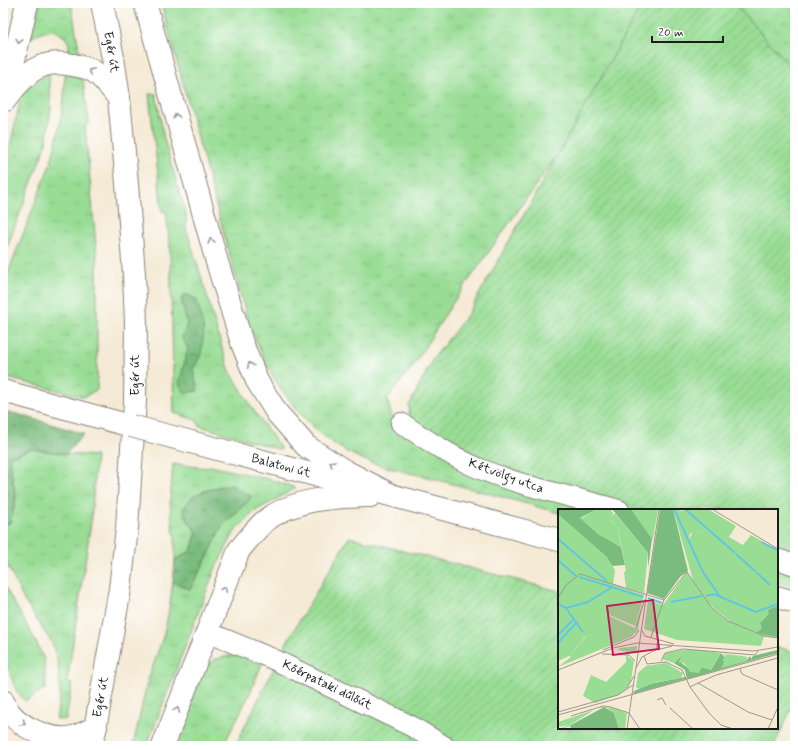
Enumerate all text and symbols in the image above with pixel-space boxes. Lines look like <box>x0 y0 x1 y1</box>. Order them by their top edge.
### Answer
scale bar <box>652 18 723 44</box>
text: 20 m <box>658 25 684 41</box>
street label: Egér út <box>99 30 123 74</box>
one-way arrow <box>15 38 23 44</box>
one-way arrow <box>88 69 95 76</box>
one-way arrow <box>172 113 181 120</box>
one-way arrow <box>207 238 216 245</box>
street label: Egér út <box>127 354 144 396</box>
one-way arrow <box>247 361 255 368</box>
street label: Balatoni út <box>249 450 313 482</box>
street label: Kétvölgy utca <box>465 454 546 499</box>
one-way arrow <box>329 460 336 467</box>
inset map <box>558 509 778 729</box>
one-way arrow <box>220 585 228 592</box>
street label: Kőérpataki dűlőút <box>279 656 375 714</box>
street label: Egér út <box>89 675 113 719</box>
one-way arrow <box>172 706 180 713</box>
one-way arrow <box>19 718 26 726</box>

